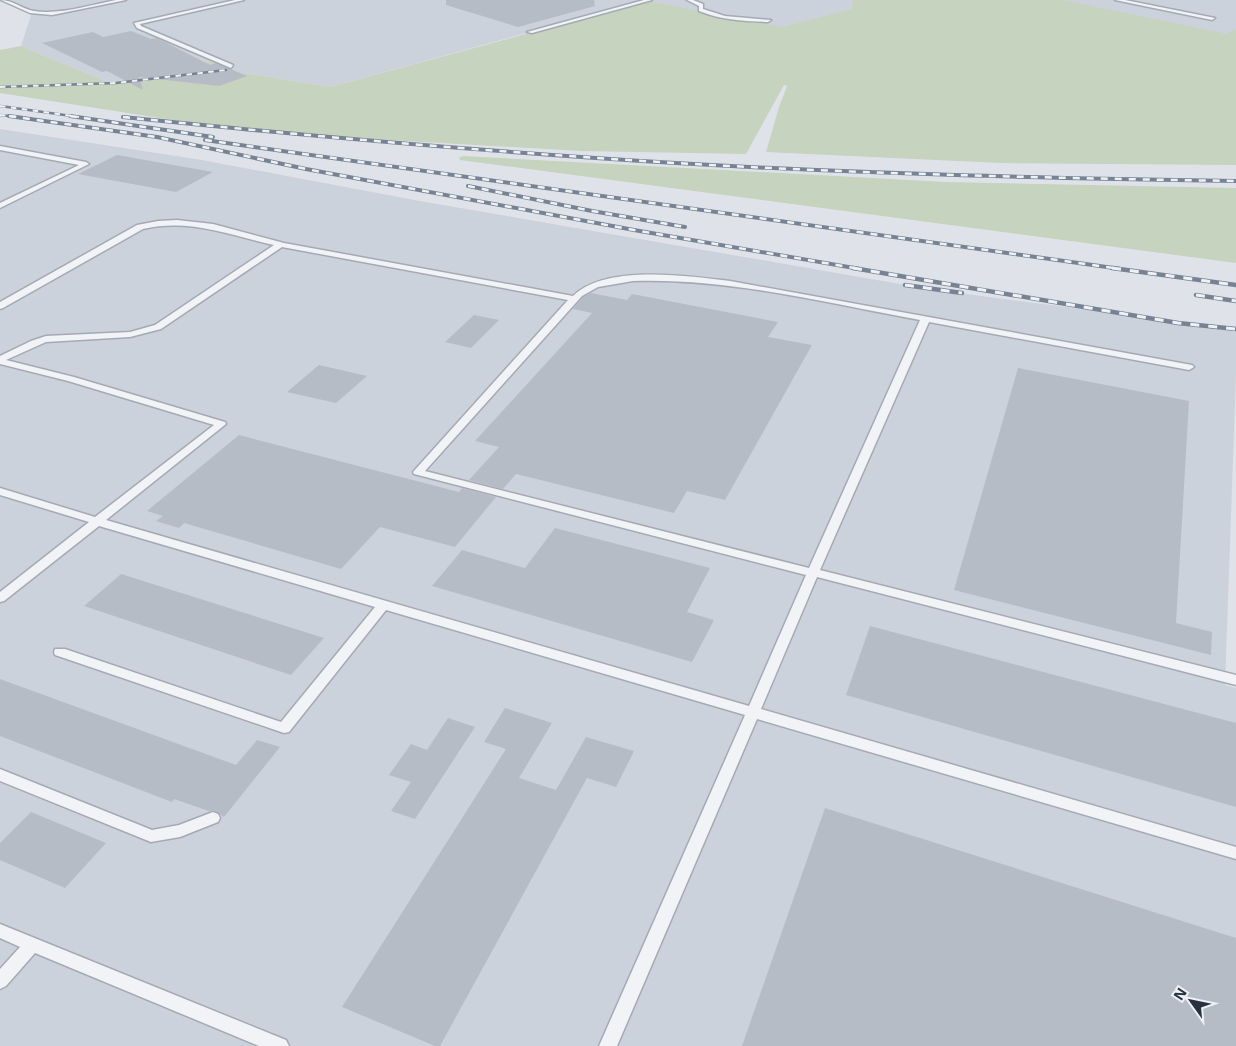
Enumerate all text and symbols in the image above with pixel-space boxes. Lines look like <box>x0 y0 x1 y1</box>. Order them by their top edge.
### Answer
north arrow <box>1166 976 1216 1026</box>
text: N <box>1169 984 1191 1004</box>

